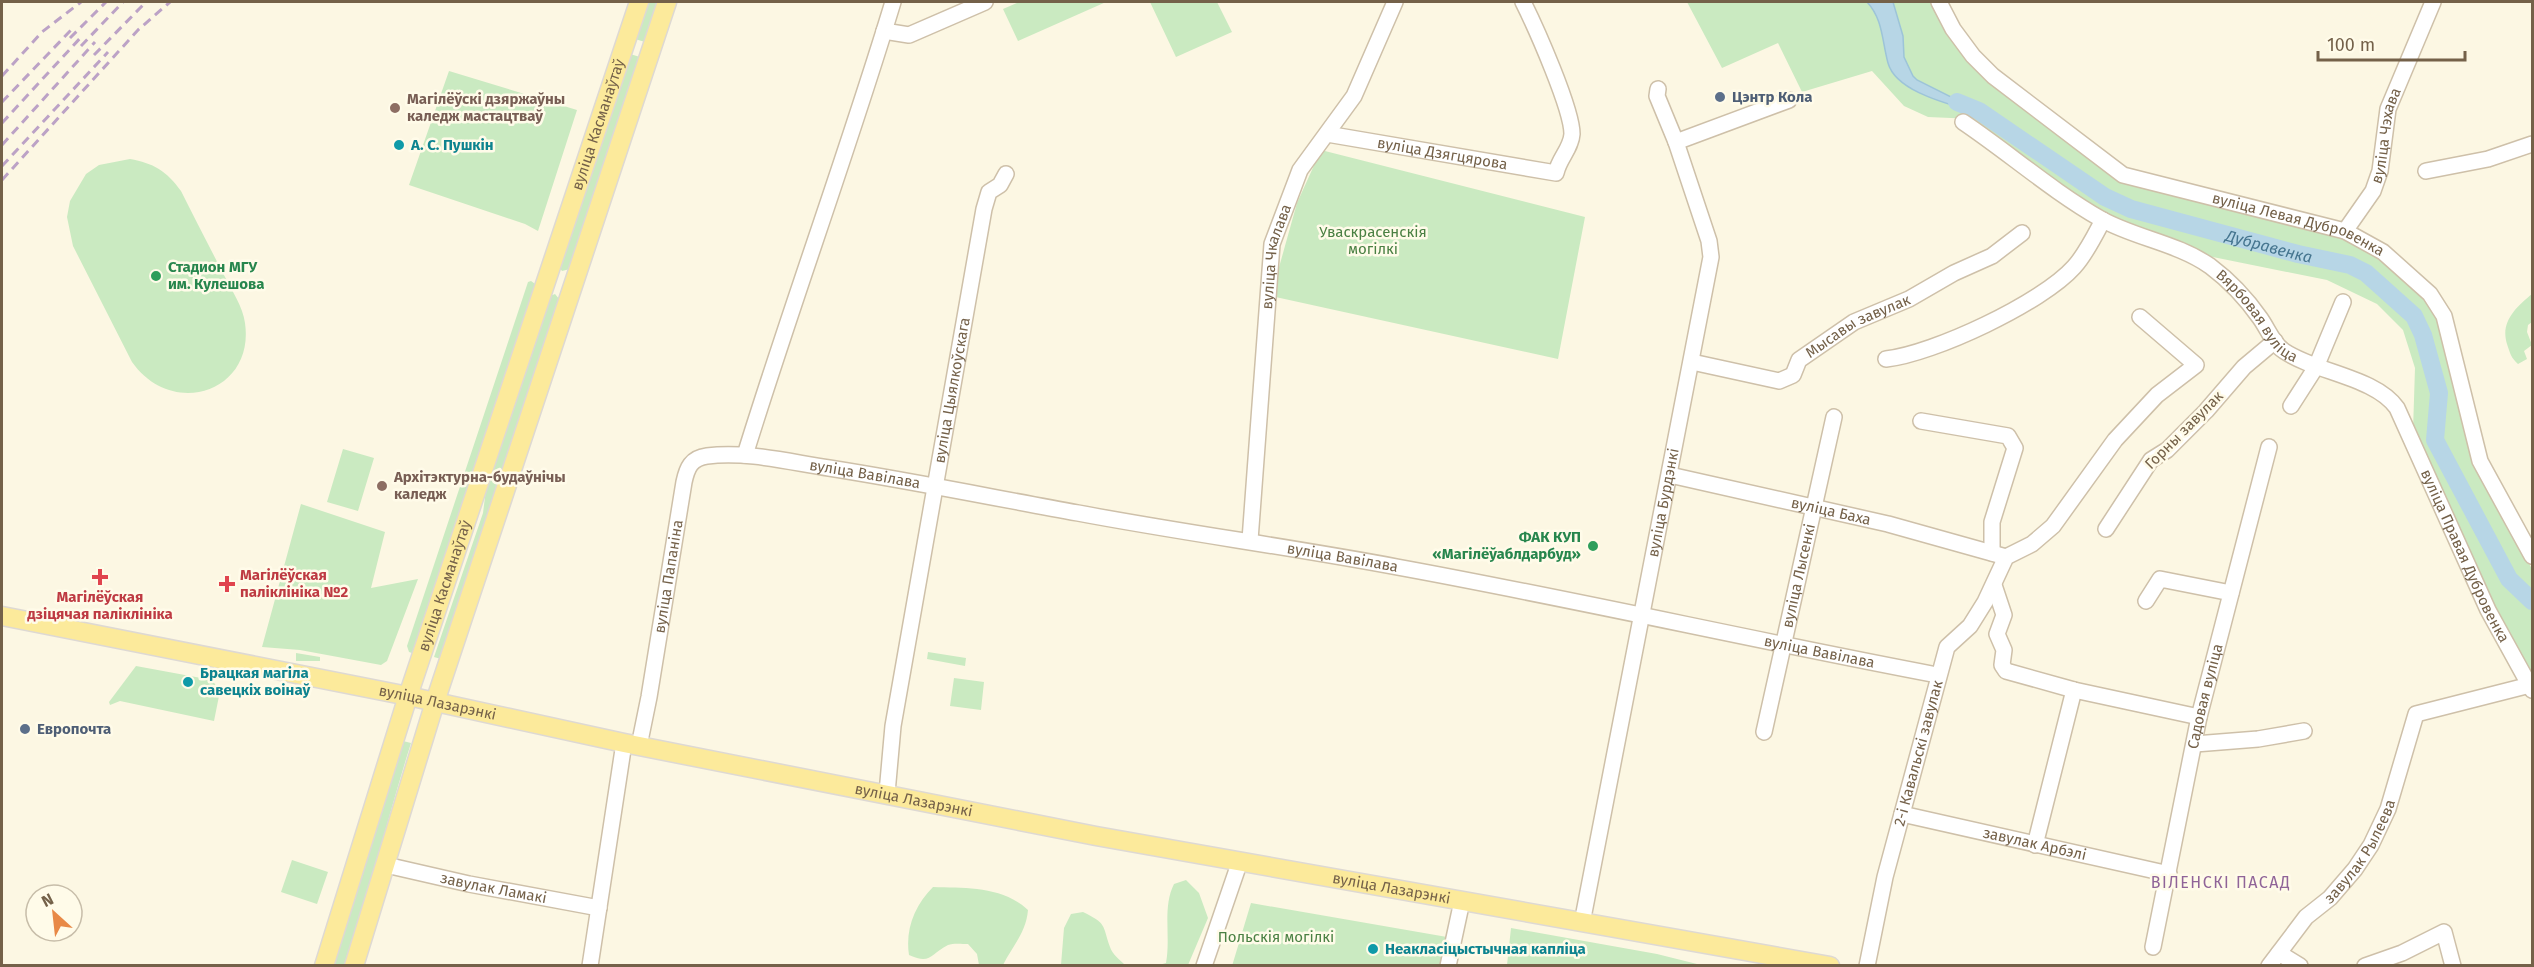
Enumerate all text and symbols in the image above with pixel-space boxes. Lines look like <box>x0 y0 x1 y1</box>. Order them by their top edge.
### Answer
scale bar <box>2318 24 2465 62</box>
text: 100 m <box>2327 34 2375 56</box>
street label: вуліца Касманаўтаў <box>568 56 629 193</box>
street label: вуліца Чэхава <box>2367 85 2405 186</box>
place label: Цэнтр Кола <box>1732 88 1812 106</box>
place label: Магілёўскі дзяржаўны каледж мастацтваў <box>407 90 565 125</box>
marker: Цэнтр Кола <box>1713 90 1727 104</box>
marker: Магілёўскі дзяржаўны каледж мастацтваў <box>388 101 402 115</box>
street label: вуліца Дзягцярова <box>1376 134 1509 174</box>
place label: А. С. Пушкін <box>410 136 494 154</box>
marker: А. С. Пушкін <box>392 138 406 152</box>
street label: вуліца Левая Дубровенка <box>2210 189 2387 260</box>
street label: вуліца Чкалава <box>1258 202 1295 310</box>
park label: Уваскрасенскія могілкі <box>1319 223 1427 258</box>
water label: Дубравенка <box>2222 225 2314 267</box>
place label: Стадион МГУ им. Кулешова <box>168 258 264 293</box>
street label: Вярбовая вуліца <box>2212 266 2301 366</box>
marker: Стадион МГУ им. Кулешова <box>149 269 163 283</box>
street label: Мысавы завулак <box>1802 290 1913 362</box>
street label: вуліца Цыялкоўскага <box>930 316 974 465</box>
street label: Горны завулак <box>2141 387 2227 473</box>
street label: вуліца Бурдэнкі <box>1644 447 1683 559</box>
street label: вуліца Вавілава <box>808 456 922 492</box>
street label: вуліца Правая Дубровенка <box>2417 466 2513 646</box>
place label: Архітэктурна-будаўнічы каледж <box>393 468 566 503</box>
marker: Архітэктурна-будаўнічы каледж <box>375 479 389 493</box>
street label: вуліца Баха <box>1789 493 1873 529</box>
street label: вуліца Касманаўтаў <box>414 517 475 654</box>
street label: вуліца Папаніна <box>650 518 687 635</box>
street label: вуліца Лысенкі <box>1778 522 1819 630</box>
place label: ФАК КУП «Магілёўаблдарбуд» <box>1432 528 1581 563</box>
street label: вуліца Вавілава <box>1286 539 1400 576</box>
marker: ФАК КУП «Магілёўаблдарбуд» <box>1586 539 1600 553</box>
place label: Магілёўская паліклініка №2 <box>240 566 349 601</box>
marker: Магілёўская дзіцячая паліклініка <box>91 568 109 586</box>
marker: Магілёўская паліклініка №2 <box>218 575 236 593</box>
place label: Магілёўская дзіцячая паліклініка <box>27 588 173 623</box>
street label: вуліца Вавілава <box>1762 632 1876 672</box>
street label: Садовая вуліца <box>2184 642 2227 750</box>
place label: Брацкая магіла савецкіх воінаў <box>200 664 310 699</box>
marker: Брацкая магіла савецкіх воінаў <box>181 675 195 689</box>
street label: 2-і Кавальскі завулак <box>1890 678 1947 828</box>
street label: вуліца Лазарэнкі <box>377 681 498 724</box>
place label: Европочта <box>37 720 111 738</box>
marker: Европочта <box>18 722 32 736</box>
street label: вуліца Лазарэнкі <box>853 780 974 820</box>
street label: завулак Рылеева <box>2321 798 2399 908</box>
street label: завулак Арбэлі <box>1981 823 2088 864</box>
street label: завулак Ламакі <box>439 869 548 907</box>
street label: вуліца Лазарэнкі <box>1331 869 1452 908</box>
district label: ВІЛЕНСКІ ПАСАД <box>2151 873 2291 892</box>
north arrow <box>24 883 84 943</box>
text: N <box>38 889 56 911</box>
park label: Польскія могілкі <box>1218 928 1334 946</box>
place label: Неакласіцыстычная капліца <box>1385 940 1586 958</box>
marker: Неакласіцыстычная капліца <box>1366 942 1380 956</box>

